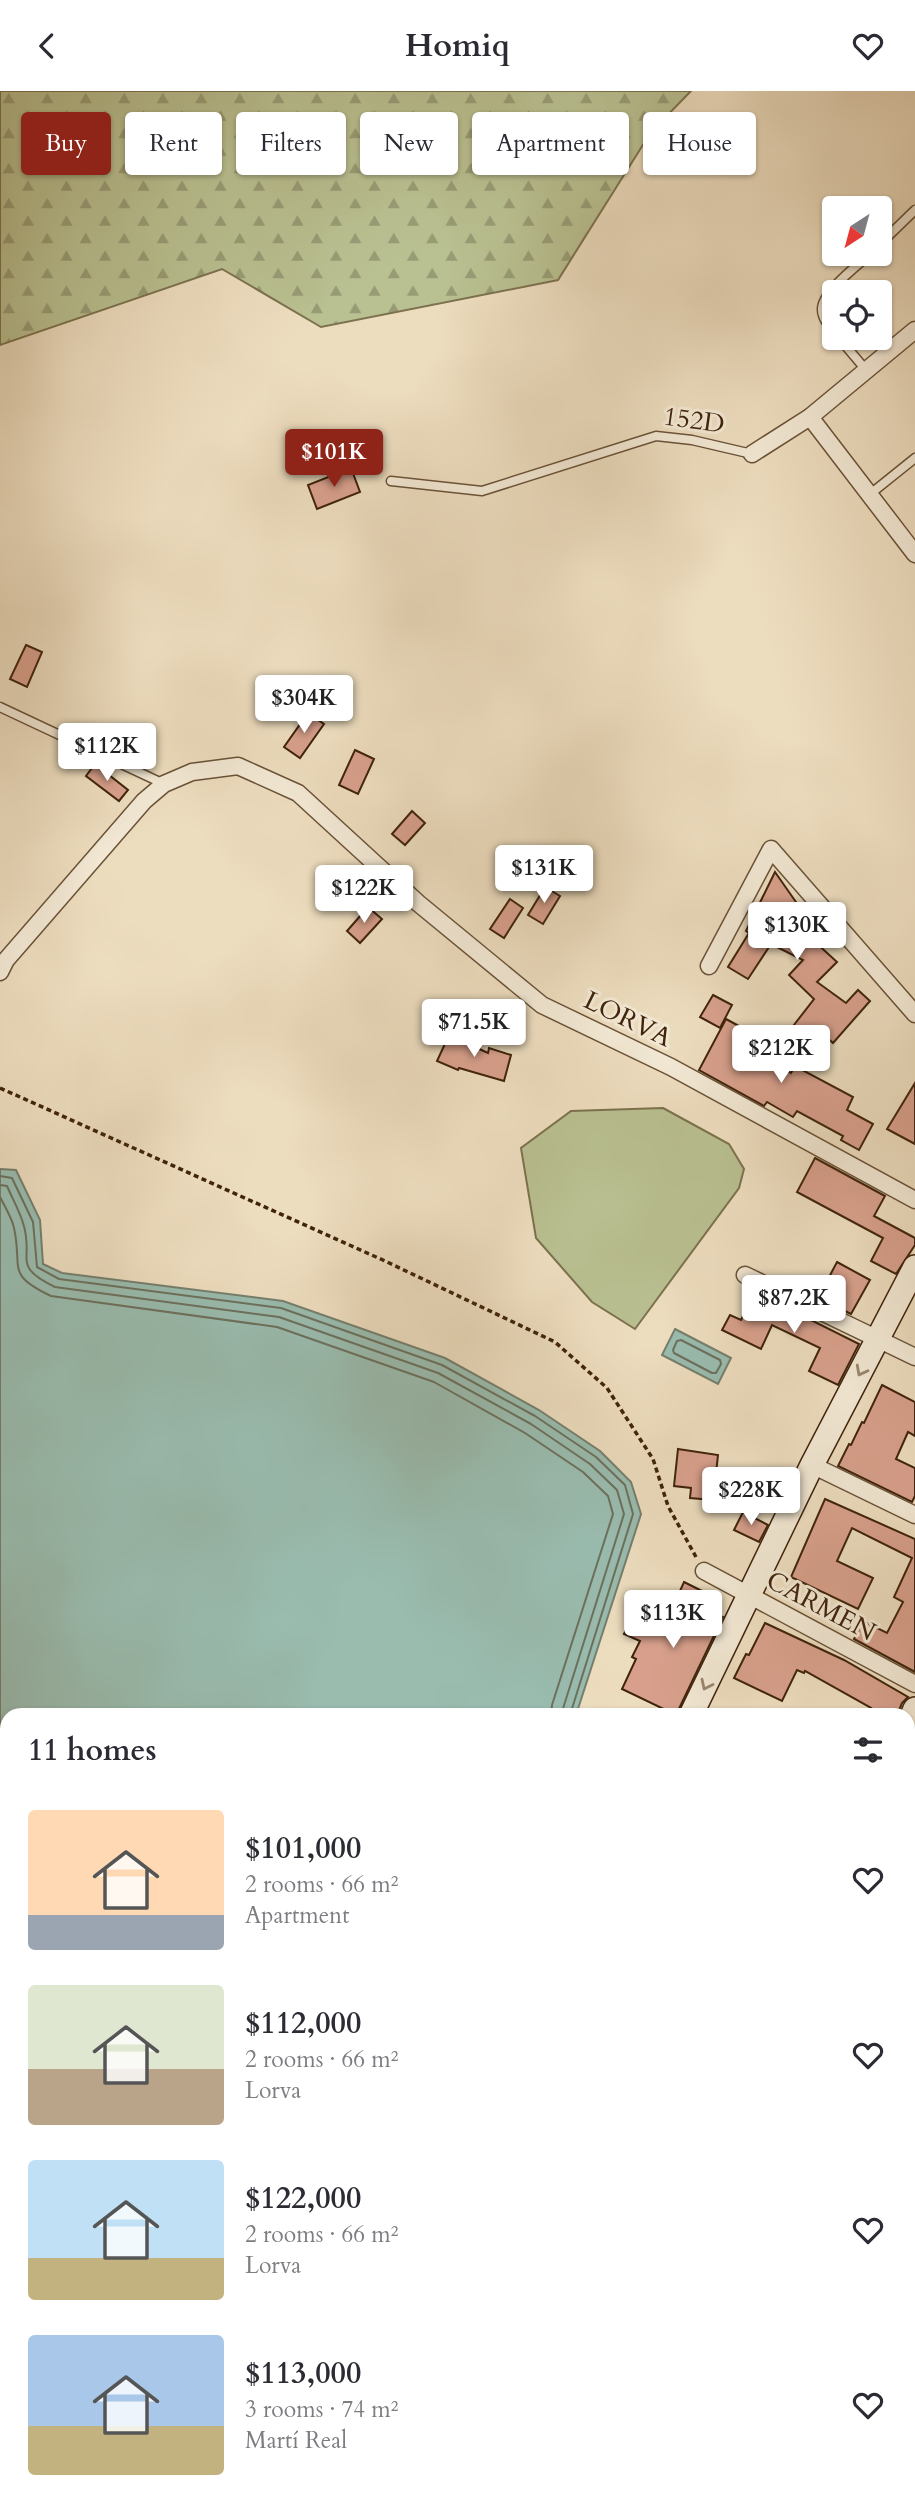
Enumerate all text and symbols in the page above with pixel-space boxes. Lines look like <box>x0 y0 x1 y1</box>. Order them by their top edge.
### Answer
text: Homiq <box>405 24 510 68</box>
icon: back <box>28 27 66 65</box>
icon: heart <box>849 27 887 65</box>
chip: Buy <box>21 112 111 175</box>
chip: Rent <box>125 112 222 175</box>
chip: Filters <box>236 112 346 175</box>
chip: New <box>360 112 458 175</box>
chip: Apartment <box>472 112 629 175</box>
chip: House <box>643 112 756 175</box>
north arrow <box>822 196 892 266</box>
map controls <box>822 196 892 350</box>
button: locate <box>822 280 892 350</box>
street label: 152D <box>661 398 727 442</box>
pin: $101K <box>285 429 383 489</box>
text: $101K <box>301 436 367 467</box>
pin: $304K <box>255 675 353 735</box>
text: $304K <box>271 682 337 713</box>
pin: $112K <box>58 723 156 783</box>
text: $112K <box>74 730 140 761</box>
pin: $131K <box>495 845 593 905</box>
text: $131K <box>511 852 577 883</box>
pin: $122K <box>315 865 413 925</box>
text: $122K <box>331 872 397 903</box>
pin: $130K <box>748 903 846 962</box>
text: $130K <box>764 909 830 940</box>
street label: LORVA <box>578 983 678 1056</box>
pin: $71.5K <box>417 999 531 1059</box>
text: $71.5K <box>438 1006 510 1037</box>
pin: $212K <box>732 1025 830 1085</box>
text: $212K <box>748 1032 814 1063</box>
pin: $87.2K <box>737 1275 851 1335</box>
text: $87.2K <box>758 1282 830 1313</box>
one-way arrow <box>856 1364 869 1376</box>
pin: $228K <box>702 1467 800 1527</box>
text: $228K <box>718 1474 784 1505</box>
street label: CARMEN <box>760 1563 882 1649</box>
pin: $113K <box>624 1591 722 1650</box>
text: $113K <box>640 1597 706 1628</box>
one-way arrow <box>700 1678 714 1690</box>
text: 11 homes <box>28 1730 157 1771</box>
icon: filters <box>849 1731 887 1769</box>
text: $101,000 <box>245 1828 361 1869</box>
icon: home <box>84 1838 168 1922</box>
icon: heart <box>849 1861 887 1899</box>
text: 2 rooms · 66 m² <box>245 1869 398 1900</box>
text: Apartment <box>245 1900 349 1931</box>
text: $112,000 <box>245 2003 361 2044</box>
icon: home <box>84 2013 168 2097</box>
icon: heart <box>849 2036 887 2074</box>
text: 2 rooms · 66 m² <box>245 2044 398 2075</box>
text: Lorva <box>245 2075 301 2106</box>
text: $122,000 <box>245 2178 361 2219</box>
icon: home <box>84 2188 168 2272</box>
icon: heart <box>849 2211 887 2249</box>
text: 2 rooms · 66 m² <box>245 2219 398 2250</box>
text: Lorva <box>245 2250 301 2281</box>
text: $113,000 <box>245 2353 361 2394</box>
icon: home <box>84 2363 168 2447</box>
icon: heart <box>849 2386 887 2424</box>
text: 3 rooms · 74 m² <box>245 2394 398 2425</box>
text: Martí Real <box>245 2425 347 2456</box>

